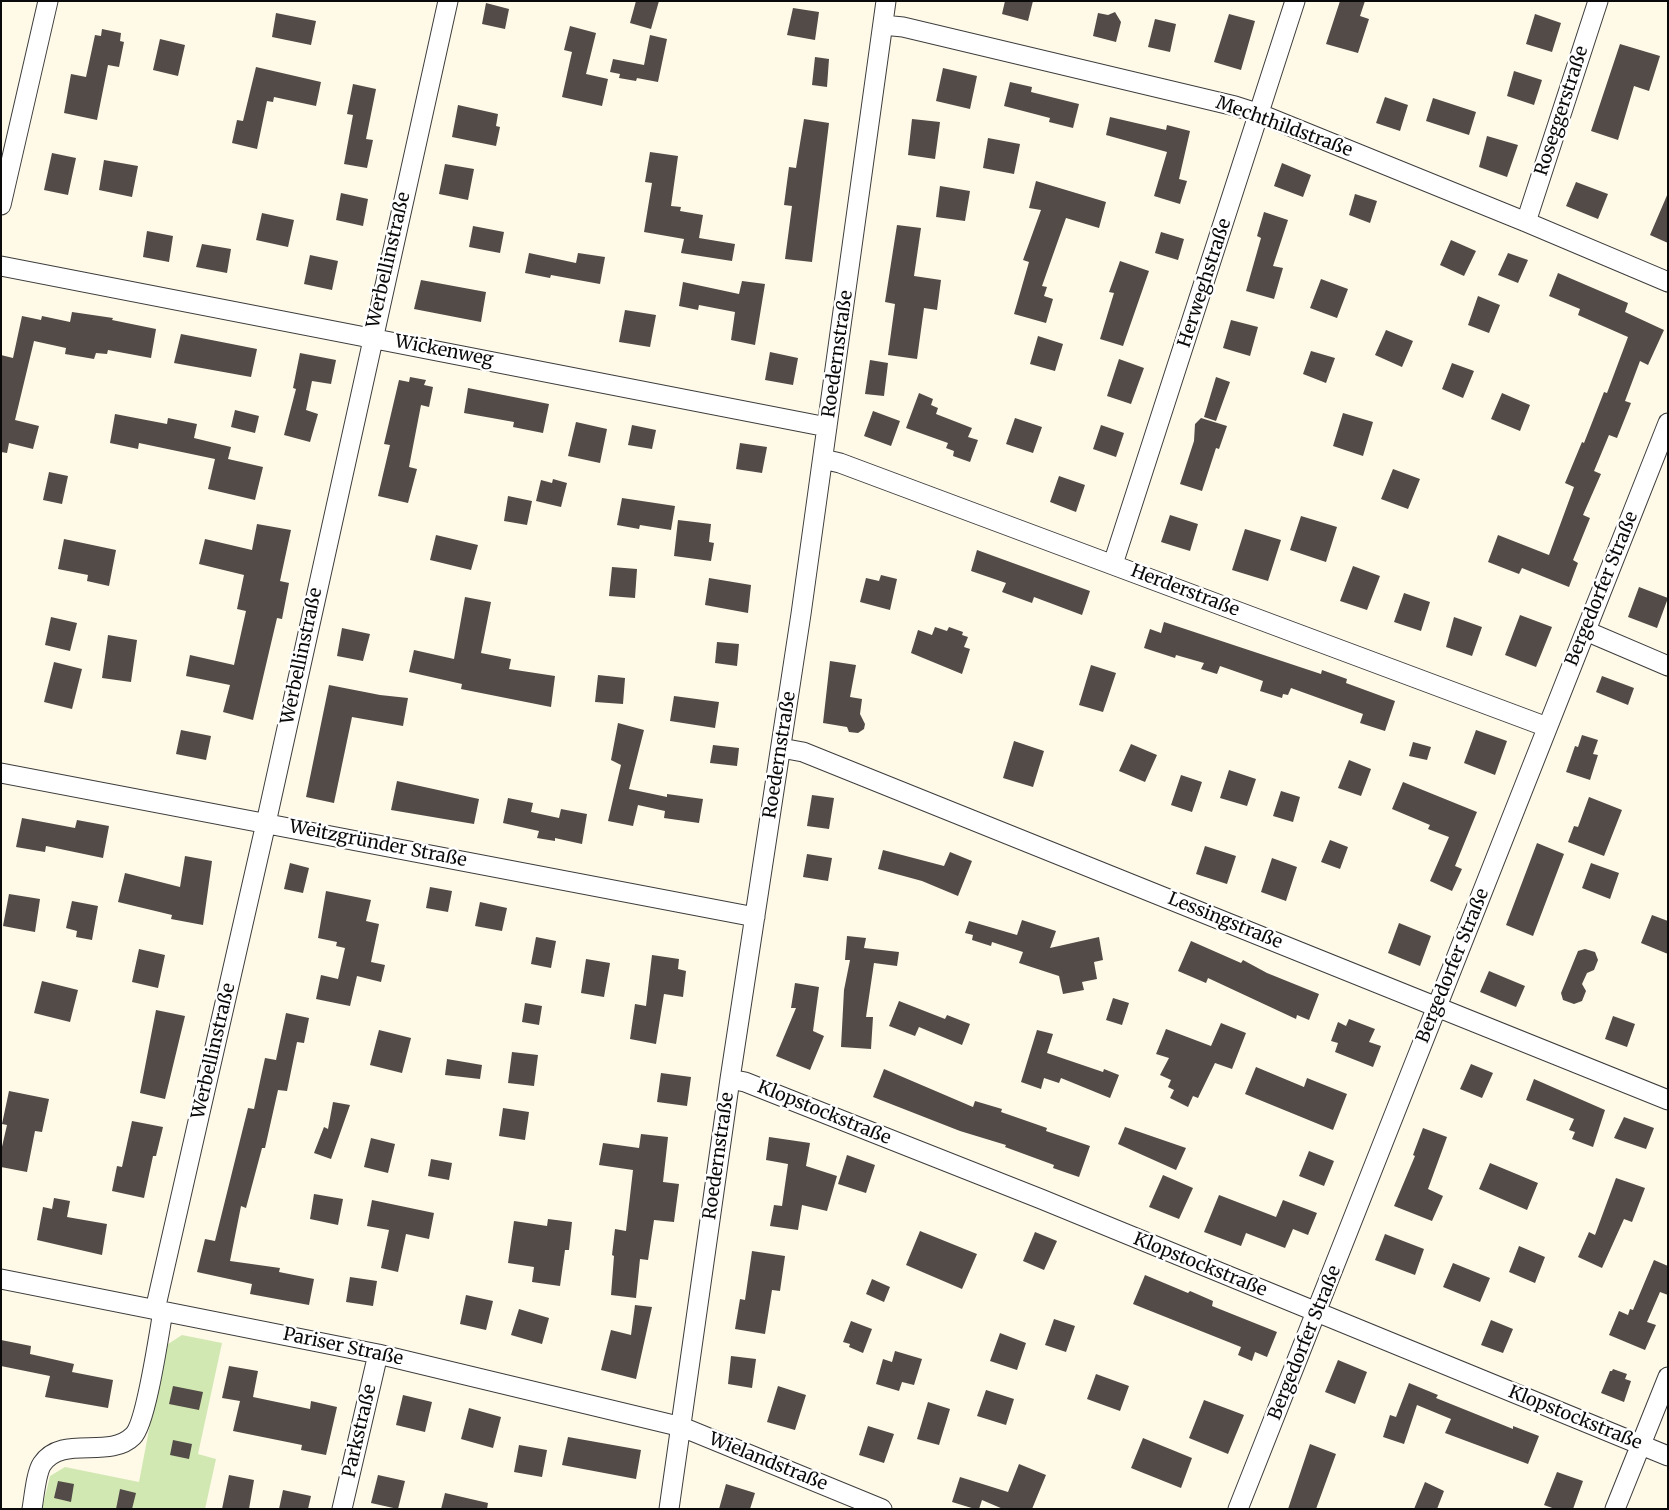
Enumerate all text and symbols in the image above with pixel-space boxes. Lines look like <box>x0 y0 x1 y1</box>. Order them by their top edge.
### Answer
street label: Roseggerstraße <box>1531 43 1593 179</box>
street label: Mechthildstraße <box>1213 92 1355 162</box>
street label: Werbellinstraße <box>363 190 415 330</box>
street label: Herweghstraße <box>1174 216 1236 350</box>
street label: Roedernstraße <box>818 289 858 419</box>
street label: Wickenweg <box>393 331 495 371</box>
street label: Bergedorfer Straße <box>1561 509 1643 669</box>
street label: Herderstraße <box>1128 560 1242 622</box>
street label: Werbellinstraße <box>277 586 327 726</box>
street label: Roedernstraße <box>759 690 801 820</box>
street label: Weitzgründer Straße <box>287 816 469 872</box>
street label: Bergedorfer Straße <box>1412 886 1494 1046</box>
street label: Lessingstraße <box>1165 888 1285 954</box>
street label: Werbellinstraße <box>188 981 240 1121</box>
street label: Klopstockstraße <box>754 1076 894 1150</box>
street label: Roedernstraße <box>699 1091 739 1221</box>
street label: Klopstockstraße <box>1130 1228 1270 1302</box>
street label: Bergedorfer Straße <box>1264 1263 1346 1423</box>
street label: Pariser Straße <box>281 1324 405 1370</box>
street label: Klopstockstraße <box>1505 1381 1645 1455</box>
street label: Parkstraße <box>339 1382 381 1480</box>
street label: Wielandstraße <box>706 1428 830 1496</box>

